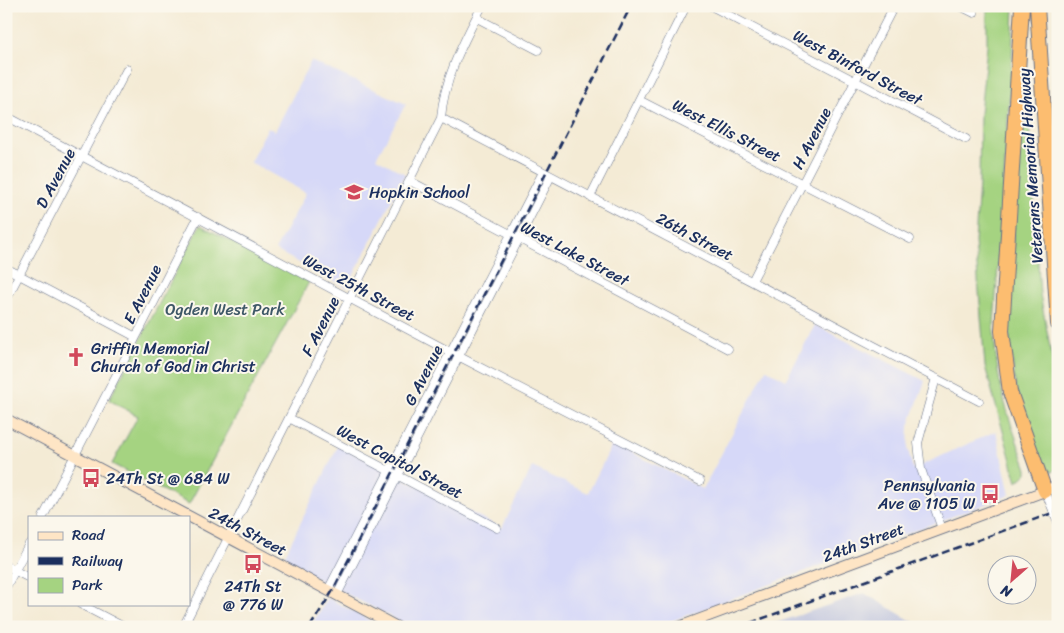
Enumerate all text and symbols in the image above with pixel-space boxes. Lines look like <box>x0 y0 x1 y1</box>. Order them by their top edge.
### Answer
street label: West Binford Street <box>788 21 928 114</box>
street label: Veterans Memorial Highway <box>1009 67 1052 264</box>
street label: West Ellis Street <box>667 91 786 170</box>
street label: H Avenue <box>783 102 840 174</box>
street label: D Avenue <box>27 143 84 214</box>
place label: Hopkin School <box>369 178 470 207</box>
school or university icon: Hopkin School <box>343 181 365 203</box>
street label: 26th Street <box>651 204 739 269</box>
street label: West Lake Street <box>515 213 635 295</box>
street label: West 25th Street <box>297 246 420 329</box>
street label: E Avenue <box>115 259 170 329</box>
street label: F Avenue <box>293 291 348 361</box>
park label: Ogden West Park <box>165 295 285 324</box>
place label: Griffin Memorial Church of God in Christ <box>91 334 256 381</box>
street label: G Avenue <box>396 339 451 411</box>
church icon: Griffin Memorial Church of God in Christ <box>65 346 87 368</box>
street label: West Capitol Street <box>331 416 468 507</box>
place label: 24Th St @ 684 W <box>106 464 230 493</box>
bus stop icon: 24Th St @ 684 W <box>80 467 102 489</box>
place label: Pennsylvania Ave @ 1105 W <box>877 471 976 518</box>
bus stop icon: Pennsylvania Ave @ 1105 W <box>979 483 1001 505</box>
street label: 24th Street <box>203 499 292 564</box>
street label: 24th Street <box>818 514 908 571</box>
legend <box>28 516 190 606</box>
text: Road <box>72 522 105 548</box>
text: Railway <box>72 548 123 574</box>
bus stop icon: 24Th St @ 776 W <box>242 553 264 575</box>
north arrow <box>986 556 1036 606</box>
text: Park <box>72 572 103 598</box>
place label: 24Th St @ 776 W <box>223 572 284 619</box>
text: N <box>996 578 1017 605</box>

